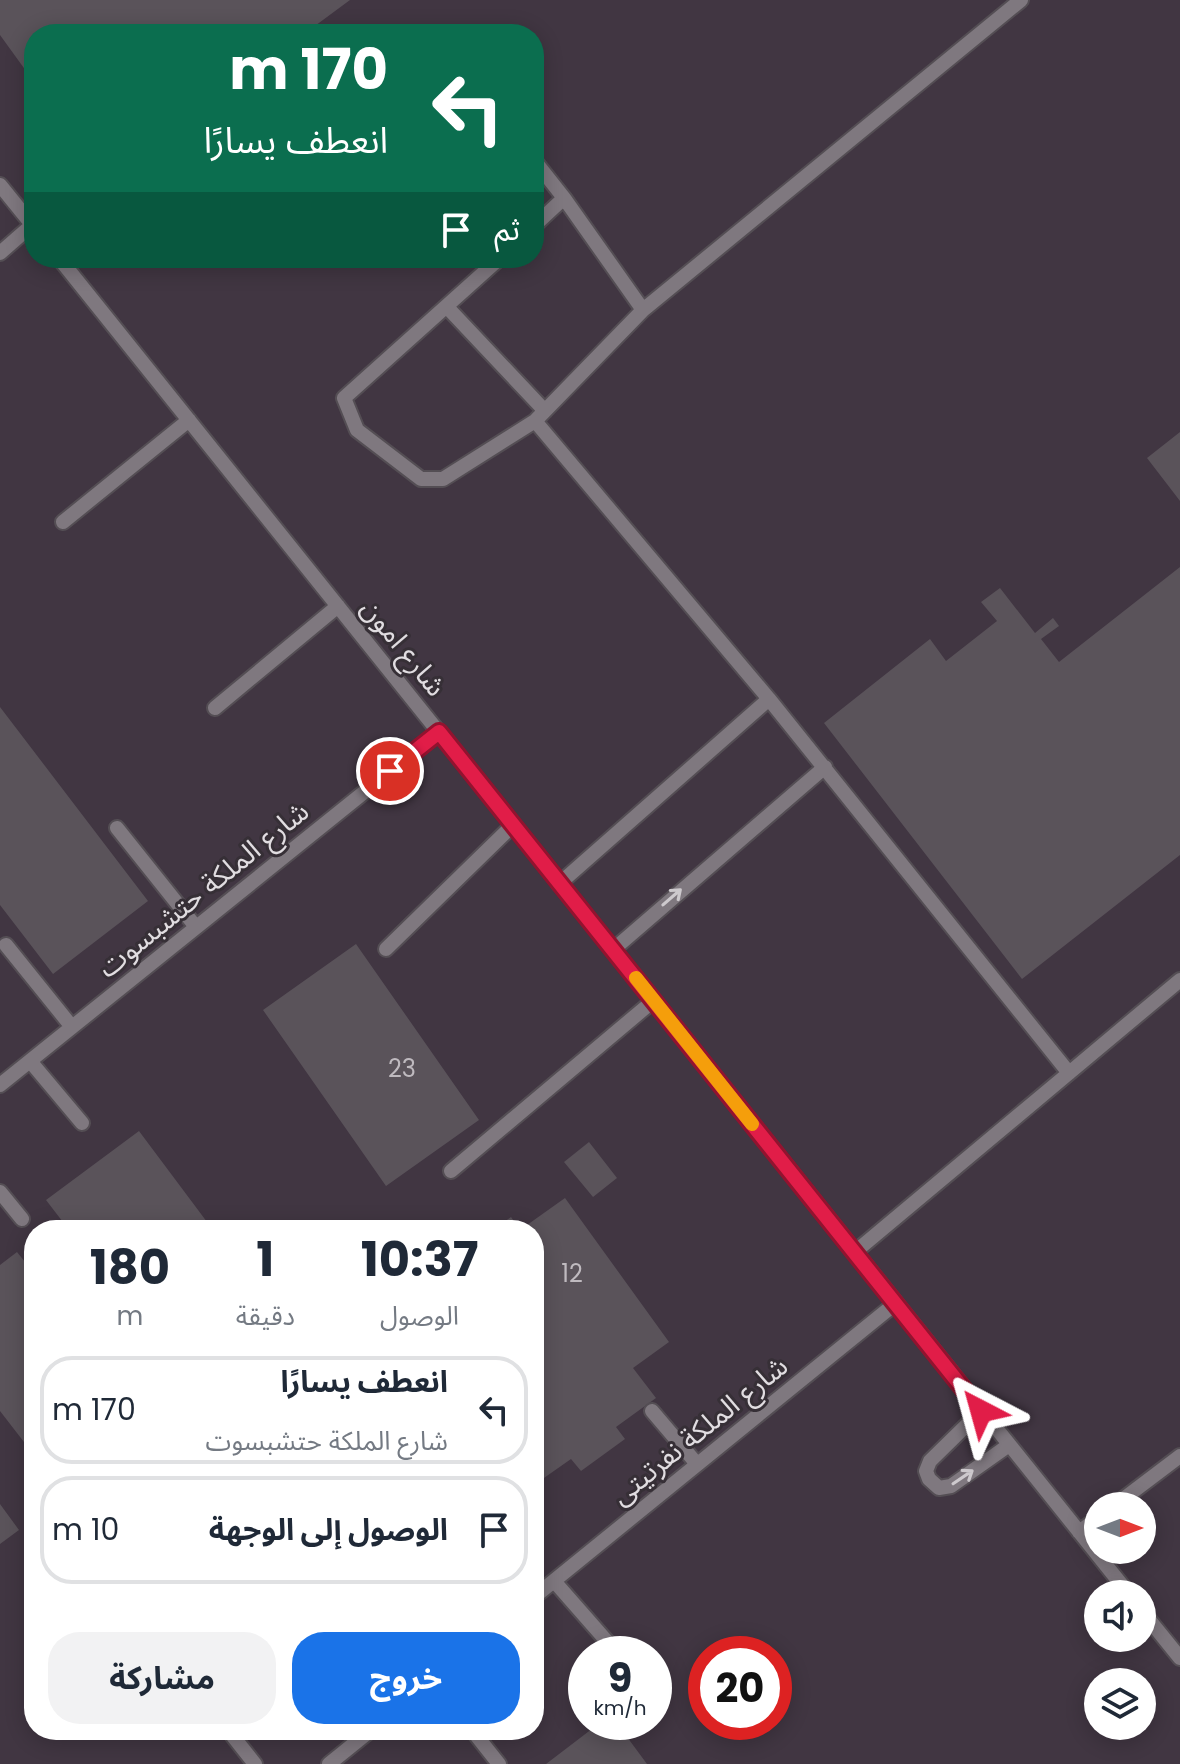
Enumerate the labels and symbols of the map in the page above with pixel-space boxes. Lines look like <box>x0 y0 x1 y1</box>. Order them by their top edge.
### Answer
street label: شارع امون <box>351 590 455 705</box>
pin <box>356 737 424 805</box>
street label: شارع الملكة حتشبسوت <box>90 792 318 987</box>
one-way arrow <box>662 888 682 906</box>
house number: 23 <box>388 1052 416 1085</box>
house number: 12 <box>561 1257 583 1290</box>
street label: شارع الملكة نفرتيتى <box>603 1347 797 1515</box>
position arrow <box>939 1369 1023 1453</box>
one-way arrow <box>952 1469 974 1485</box>
north arrow <box>1084 1492 1156 1564</box>
speed limit sign: 20 <box>688 1636 792 1740</box>

